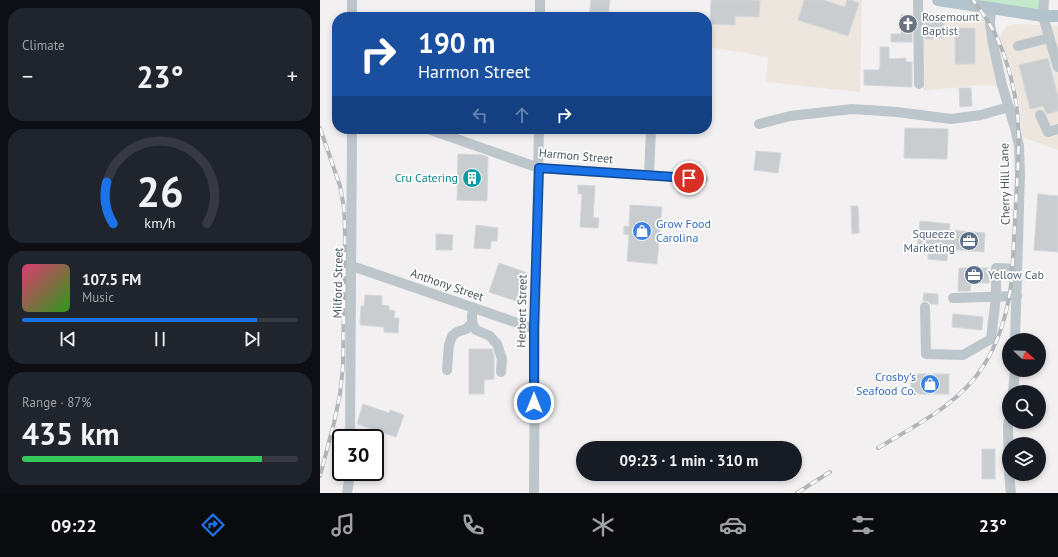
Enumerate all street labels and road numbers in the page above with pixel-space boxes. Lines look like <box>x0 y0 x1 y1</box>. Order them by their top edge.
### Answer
street label: Cherry Hill Lane <box>996 143 1013 225</box>
street label: Harmon Street <box>538 145 614 166</box>
street label: Milford Street <box>329 247 346 318</box>
street label: Anthony Street <box>409 265 486 304</box>
street label: Herbert Street <box>513 274 530 348</box>

